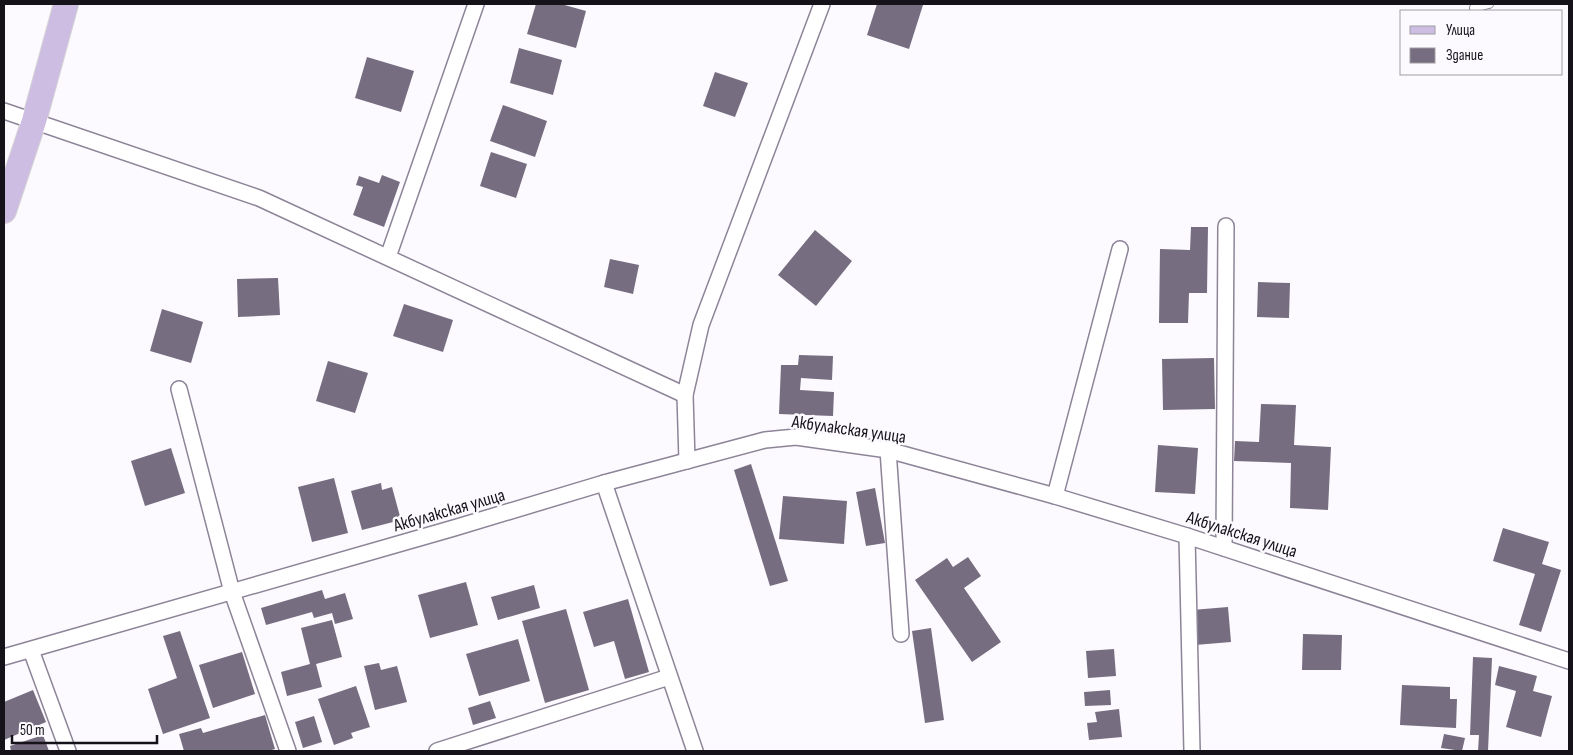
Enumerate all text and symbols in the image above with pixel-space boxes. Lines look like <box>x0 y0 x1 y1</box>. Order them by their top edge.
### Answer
legend <box>1400 10 1563 75</box>
text: Улица <box>1446 21 1475 40</box>
text: Здание <box>1446 46 1483 65</box>
street label: Акбулакская улица <box>790 411 907 448</box>
street label: Акбулакская улица <box>390 485 507 537</box>
street label: Акбулакская улица <box>1183 506 1300 562</box>
scale bar <box>12 712 158 744</box>
text: 50 m <box>20 721 45 740</box>

